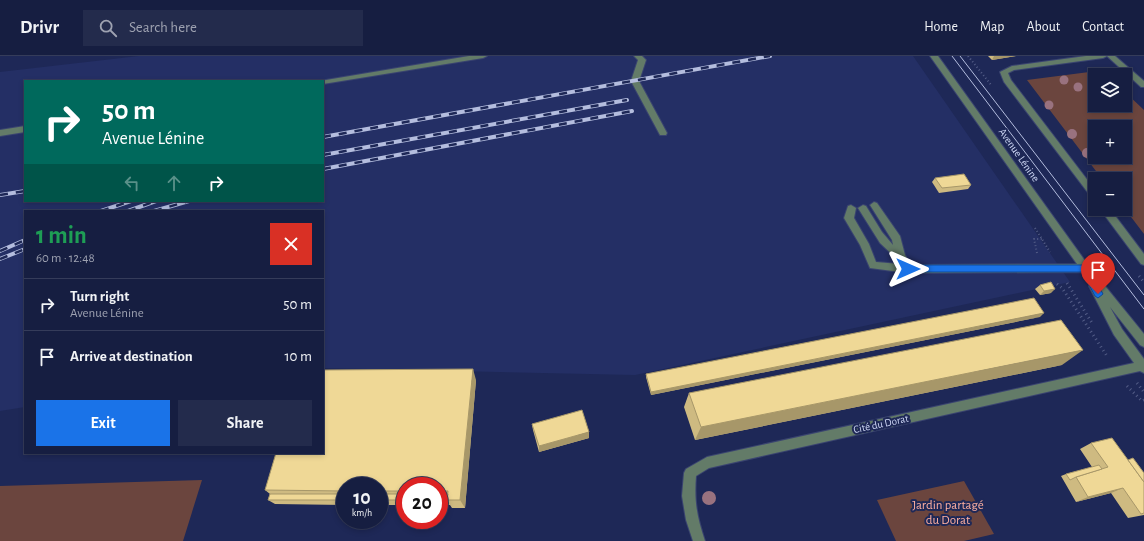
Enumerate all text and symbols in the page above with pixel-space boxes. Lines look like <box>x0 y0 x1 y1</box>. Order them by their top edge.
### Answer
search box <box>83 10 363 46</box>
icon: search <box>97 17 119 39</box>
text: Drivr <box>20 18 59 37</box>
text: Search here <box>129 20 197 35</box>
text: Home <box>924 20 958 34</box>
text: Map <box>980 20 1004 34</box>
text: About <box>1026 20 1060 34</box>
text: Contact <box>1082 20 1124 34</box>
map controls <box>1088 68 1132 216</box>
button: layers <box>1088 68 1132 112</box>
icon: right <box>36 96 88 148</box>
text: 50 m <box>102 97 156 125</box>
button: + <box>1088 120 1132 164</box>
street label: Avenue Lénine <box>997 126 1041 184</box>
text: Avenue Lénine <box>102 130 204 148</box>
icon: left <box>121 172 143 194</box>
icon: ahead <box>163 172 185 194</box>
icon: right <box>205 172 227 194</box>
button: − <box>1088 172 1132 216</box>
button: close <box>270 223 312 265</box>
text: 1 min <box>36 224 87 248</box>
position arrow <box>887 248 929 290</box>
text: 60 m · 12:48 <box>36 252 95 265</box>
pin <box>1081 253 1115 294</box>
icon: arrive <box>1087 259 1109 281</box>
text: Turn right <box>70 289 129 304</box>
icon: right <box>36 294 58 316</box>
text: 50 m <box>283 297 312 312</box>
text: Avenue Lénine <box>70 307 144 320</box>
icon: arrive <box>36 346 58 368</box>
text: Arrive at destination <box>70 349 193 364</box>
text: 10 m <box>284 349 312 364</box>
button: Exit <box>36 400 170 446</box>
button: Share <box>178 400 312 446</box>
street label: Cité du Dorat <box>852 413 910 435</box>
speed limit sign: 20 <box>396 477 448 529</box>
text: 10 <box>353 488 371 508</box>
park label: Jardin partagé du Dorat <box>912 499 984 527</box>
text: km/h <box>352 508 372 518</box>

